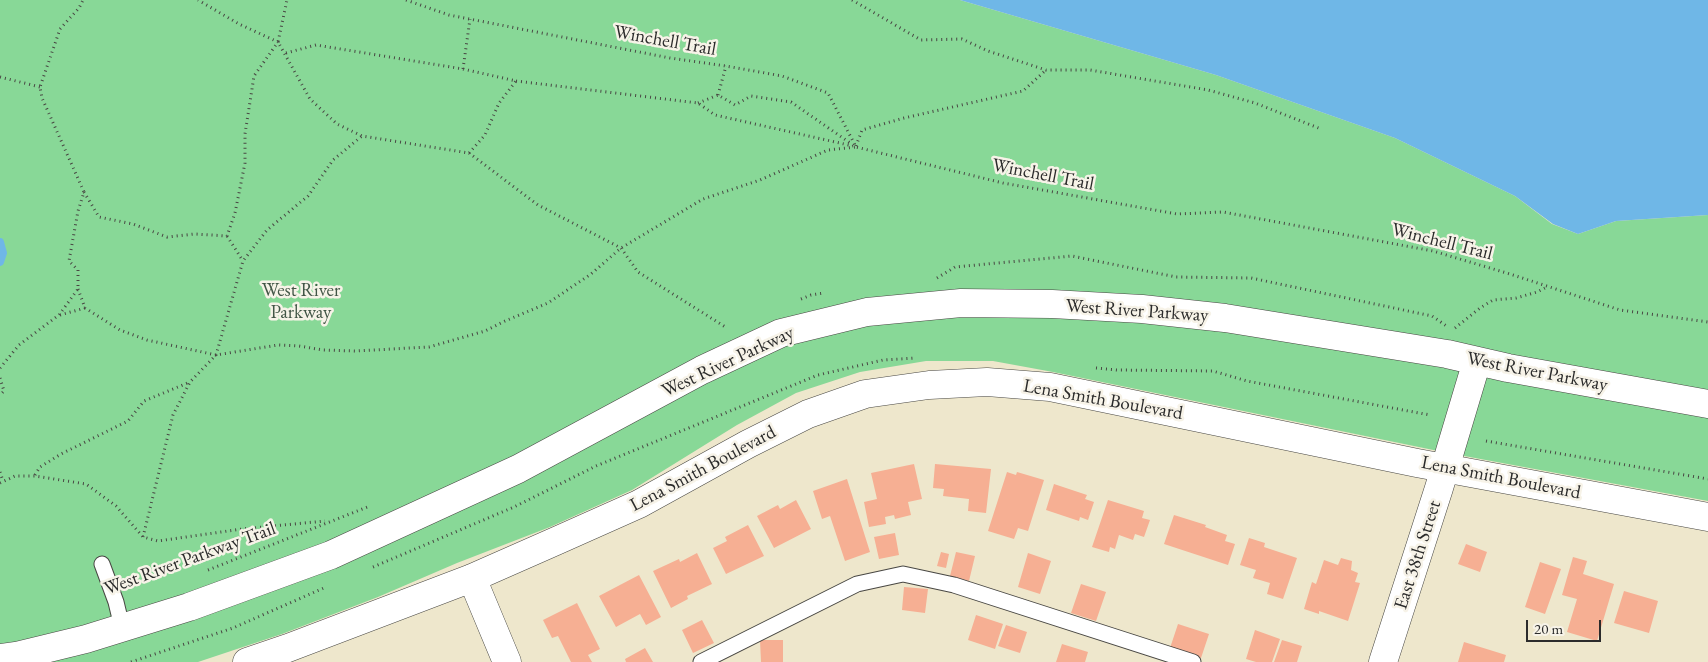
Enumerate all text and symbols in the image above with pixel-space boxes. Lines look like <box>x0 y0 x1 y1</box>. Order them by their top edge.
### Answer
street label: Winchell Trail <box>612 21 718 61</box>
street label: Winchell Trail <box>990 154 1096 196</box>
street label: Winchell Trail <box>1389 218 1495 266</box>
park label: West River Parkway <box>262 280 340 324</box>
street label: West River Parkway <box>1065 295 1209 327</box>
street label: West River Parkway <box>658 321 798 403</box>
street label: West River Parkway <box>1465 347 1609 397</box>
street label: Lena Smith Boulevard <box>1021 375 1185 425</box>
street label: Lena Smith Boulevard <box>626 421 780 517</box>
street label: Lena Smith Boulevard <box>1419 451 1583 505</box>
street label: East 38th Street <box>1390 498 1446 612</box>
street label: West River Parkway Trail <box>101 517 279 601</box>
scale bar <box>1528 610 1603 642</box>
text: 20 m <box>1534 619 1563 638</box>

